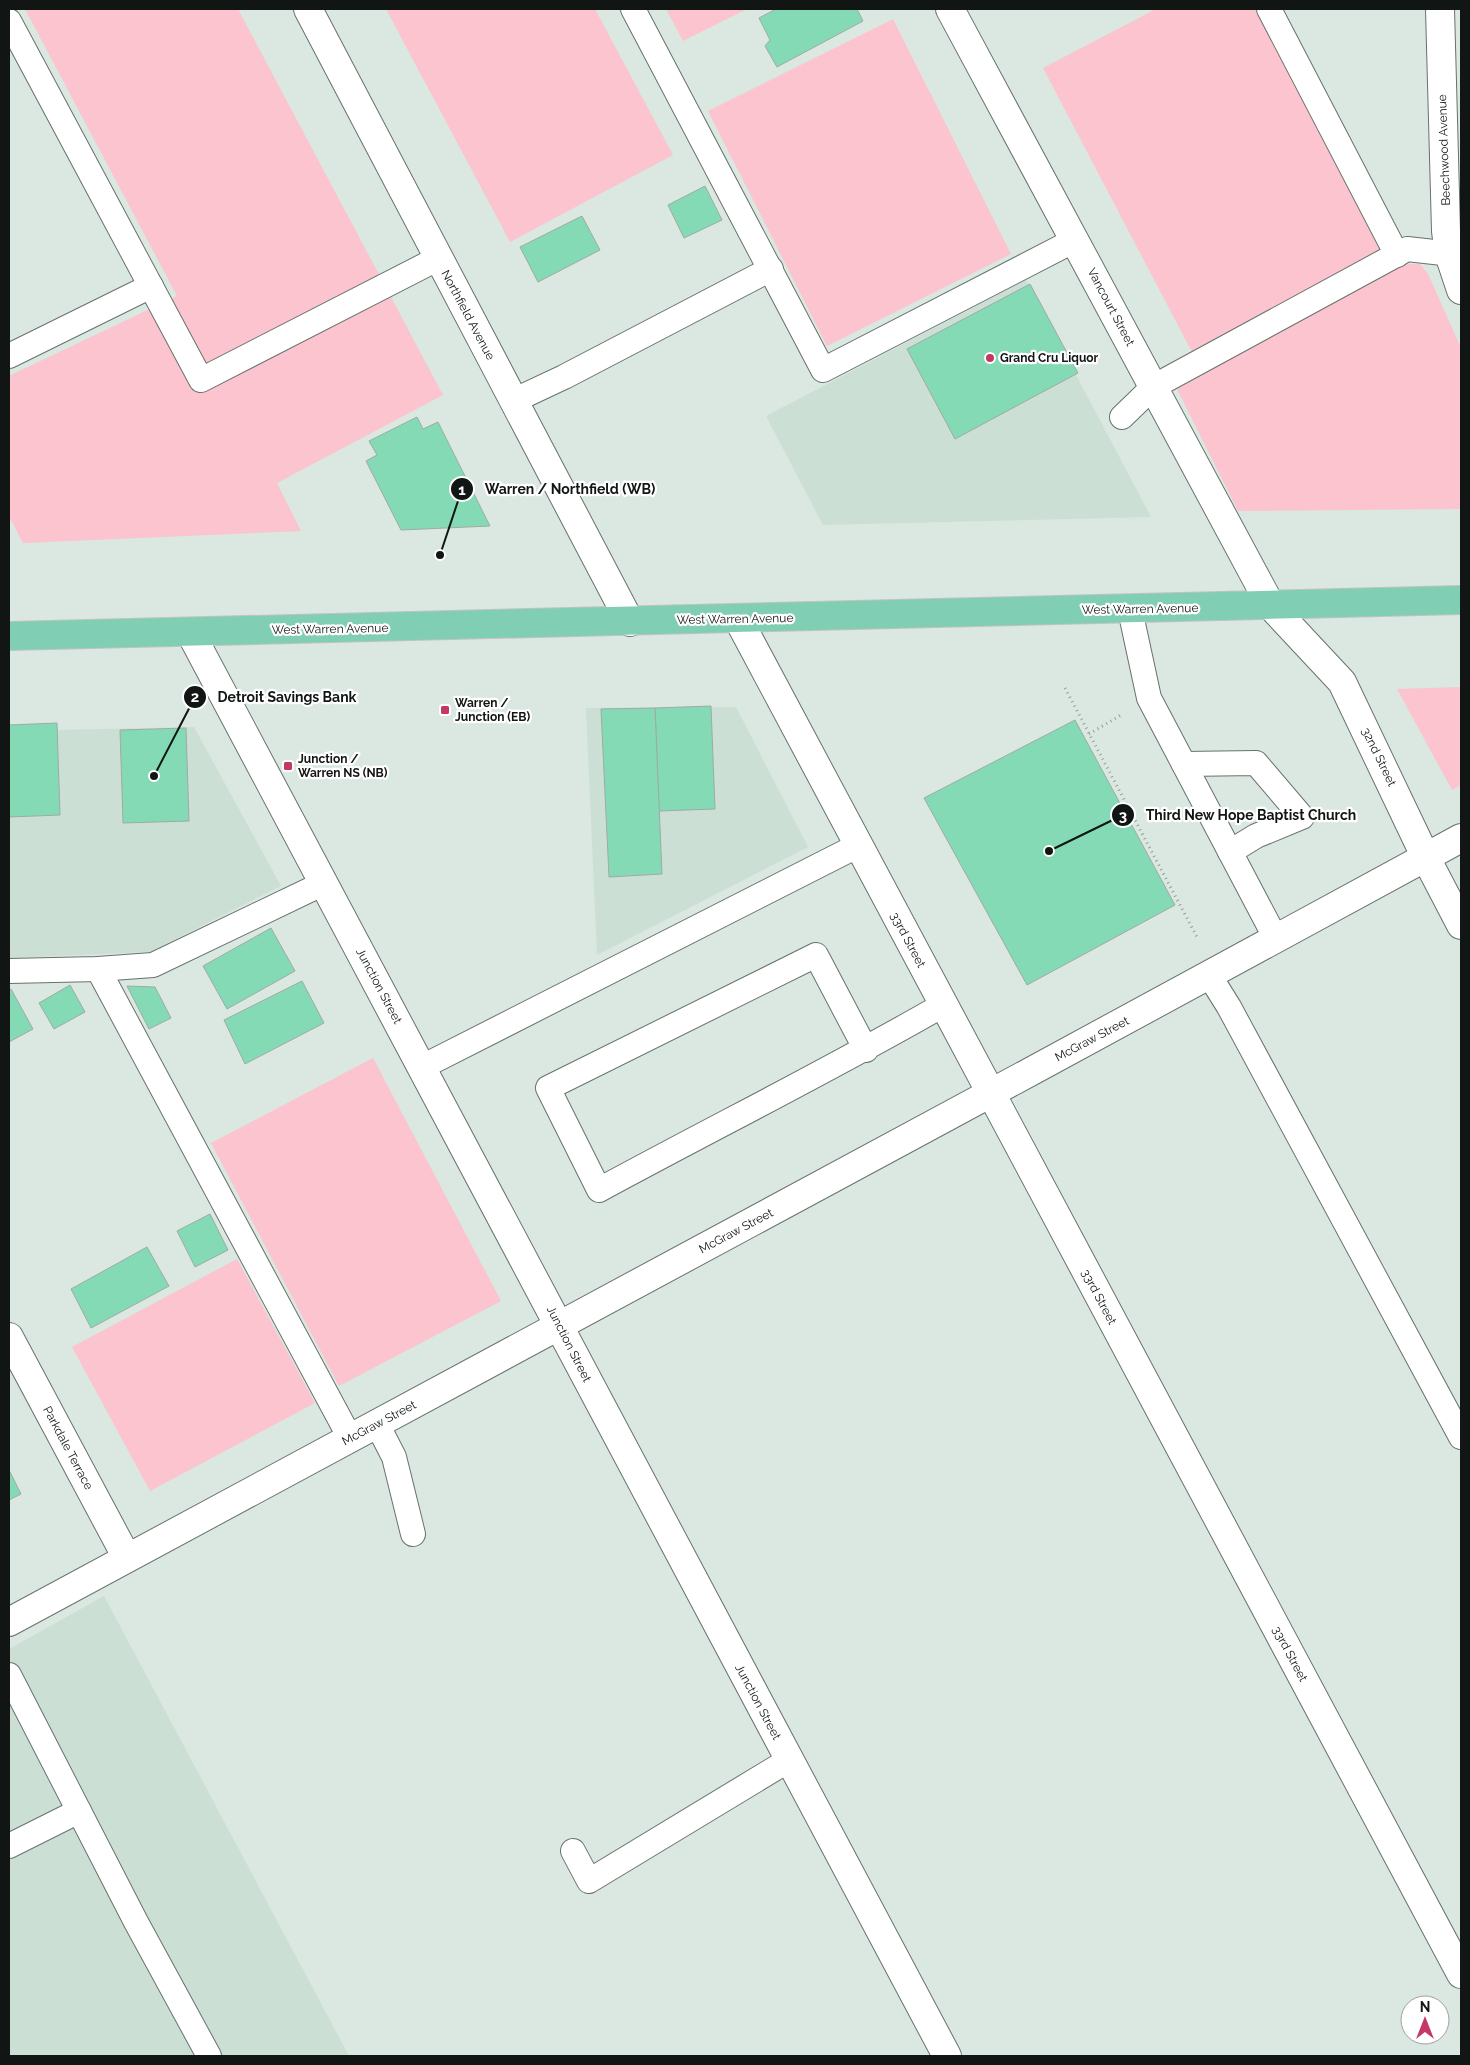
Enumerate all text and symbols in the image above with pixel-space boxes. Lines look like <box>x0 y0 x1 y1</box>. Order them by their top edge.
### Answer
street label: Beechwood Avenue <box>1435 94 1453 206</box>
street label: Vancourt Street <box>1085 266 1137 348</box>
street label: Northfield Avenue <box>438 268 498 362</box>
place label: Grand Cru Liquor <box>1000 351 1099 365</box>
marker: Grand Cru Liquor <box>984 352 996 364</box>
callout: Warren / Northfield (WB) <box>450 475 665 504</box>
text: 1 <box>458 481 466 499</box>
text: Warren / Northfield (WB) <box>485 481 655 497</box>
street label: West Warren Avenue <box>1081 601 1199 617</box>
street label: West Warren Avenue <box>676 611 794 627</box>
street label: West Warren Avenue <box>271 621 389 637</box>
callout: Detroit Savings Bank <box>182 683 366 712</box>
text: 2 <box>191 688 199 706</box>
text: Detroit Savings Bank <box>218 689 357 705</box>
place label: Warren / Junction (EB) <box>455 696 530 724</box>
marker: Warren / Junction (EB) <box>439 704 451 716</box>
street label: 32nd Street <box>1359 725 1399 789</box>
place label: Junction / Warren NS (NB) <box>298 752 388 780</box>
marker: Junction / Warren NS (NB) <box>282 760 294 772</box>
callout: Third New Hope Baptist Church <box>1111 801 1367 830</box>
text: 3 <box>1119 807 1127 825</box>
text: Third New Hope Baptist Church <box>1146 807 1356 823</box>
street label: 33rd Street <box>888 910 928 970</box>
street label: Junction Street <box>353 946 405 1026</box>
street label: McGraw Street <box>1053 1014 1131 1064</box>
street label: McGraw Street <box>697 1206 775 1256</box>
street label: 33rd Street <box>1079 1267 1119 1327</box>
street label: Junction Street <box>544 1304 594 1384</box>
street label: McGraw Street <box>340 1398 418 1448</box>
street label: Parkdale Terrace <box>40 1404 96 1492</box>
street label: 33rd Street <box>1270 1624 1310 1684</box>
street label: Junction Street <box>732 1662 784 1742</box>
north arrow <box>1400 1995 1450 2045</box>
text: N <box>1420 1999 1430 2015</box>

